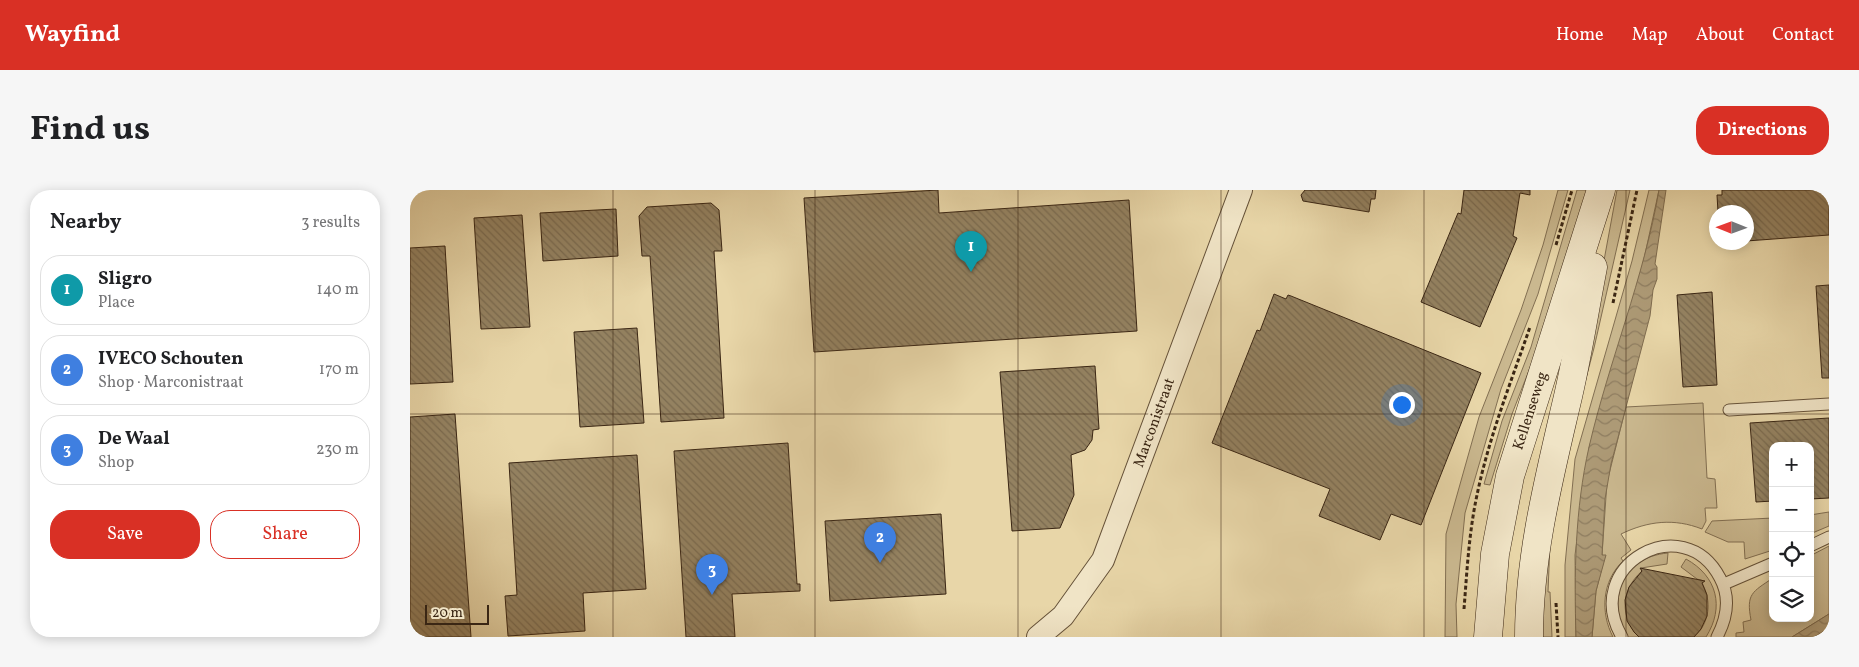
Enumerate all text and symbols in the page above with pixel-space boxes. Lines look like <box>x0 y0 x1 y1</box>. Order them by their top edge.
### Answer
text: Wayfind <box>25 18 120 52</box>
text: Home <box>1556 23 1604 48</box>
text: Map <box>1632 23 1668 48</box>
text: About <box>1696 23 1744 48</box>
text: Contact <box>1772 23 1834 48</box>
text: Find us <box>30 106 150 154</box>
button: Directions <box>1696 106 1829 155</box>
north arrow <box>1709 205 1754 250</box>
text: Nearby <box>50 208 121 237</box>
text: 3 results <box>301 212 360 234</box>
pin: 1 <box>955 231 987 272</box>
text: Sligro <box>98 266 152 292</box>
text: 1 <box>64 279 70 301</box>
text: 140 m <box>317 279 359 301</box>
text: Place <box>98 292 135 314</box>
text: IVECO Schouten <box>98 346 243 372</box>
text: 2 <box>63 359 71 381</box>
text: 170 m <box>319 359 359 381</box>
street label: Kellenseweg <box>1508 369 1554 453</box>
text: Shop · Marconistraat <box>98 372 244 394</box>
street label: Marconistraat <box>1129 375 1181 471</box>
your location <box>1389 392 1415 418</box>
text: De Waal <box>98 426 170 452</box>
text: 3 <box>63 439 71 461</box>
text: 230 m <box>316 439 359 461</box>
map controls <box>1769 442 1814 622</box>
button: + <box>1769 442 1814 487</box>
text: Shop <box>98 452 134 474</box>
button: − <box>1769 487 1814 532</box>
button: Save <box>50 510 200 559</box>
button: Share <box>210 510 360 559</box>
pin: 2 <box>864 522 896 563</box>
button: locate <box>1769 532 1814 577</box>
pin: 3 <box>696 554 728 595</box>
button: layers <box>1769 577 1814 622</box>
scale bar <box>425 602 489 625</box>
text: 20 m <box>432 604 463 623</box>

